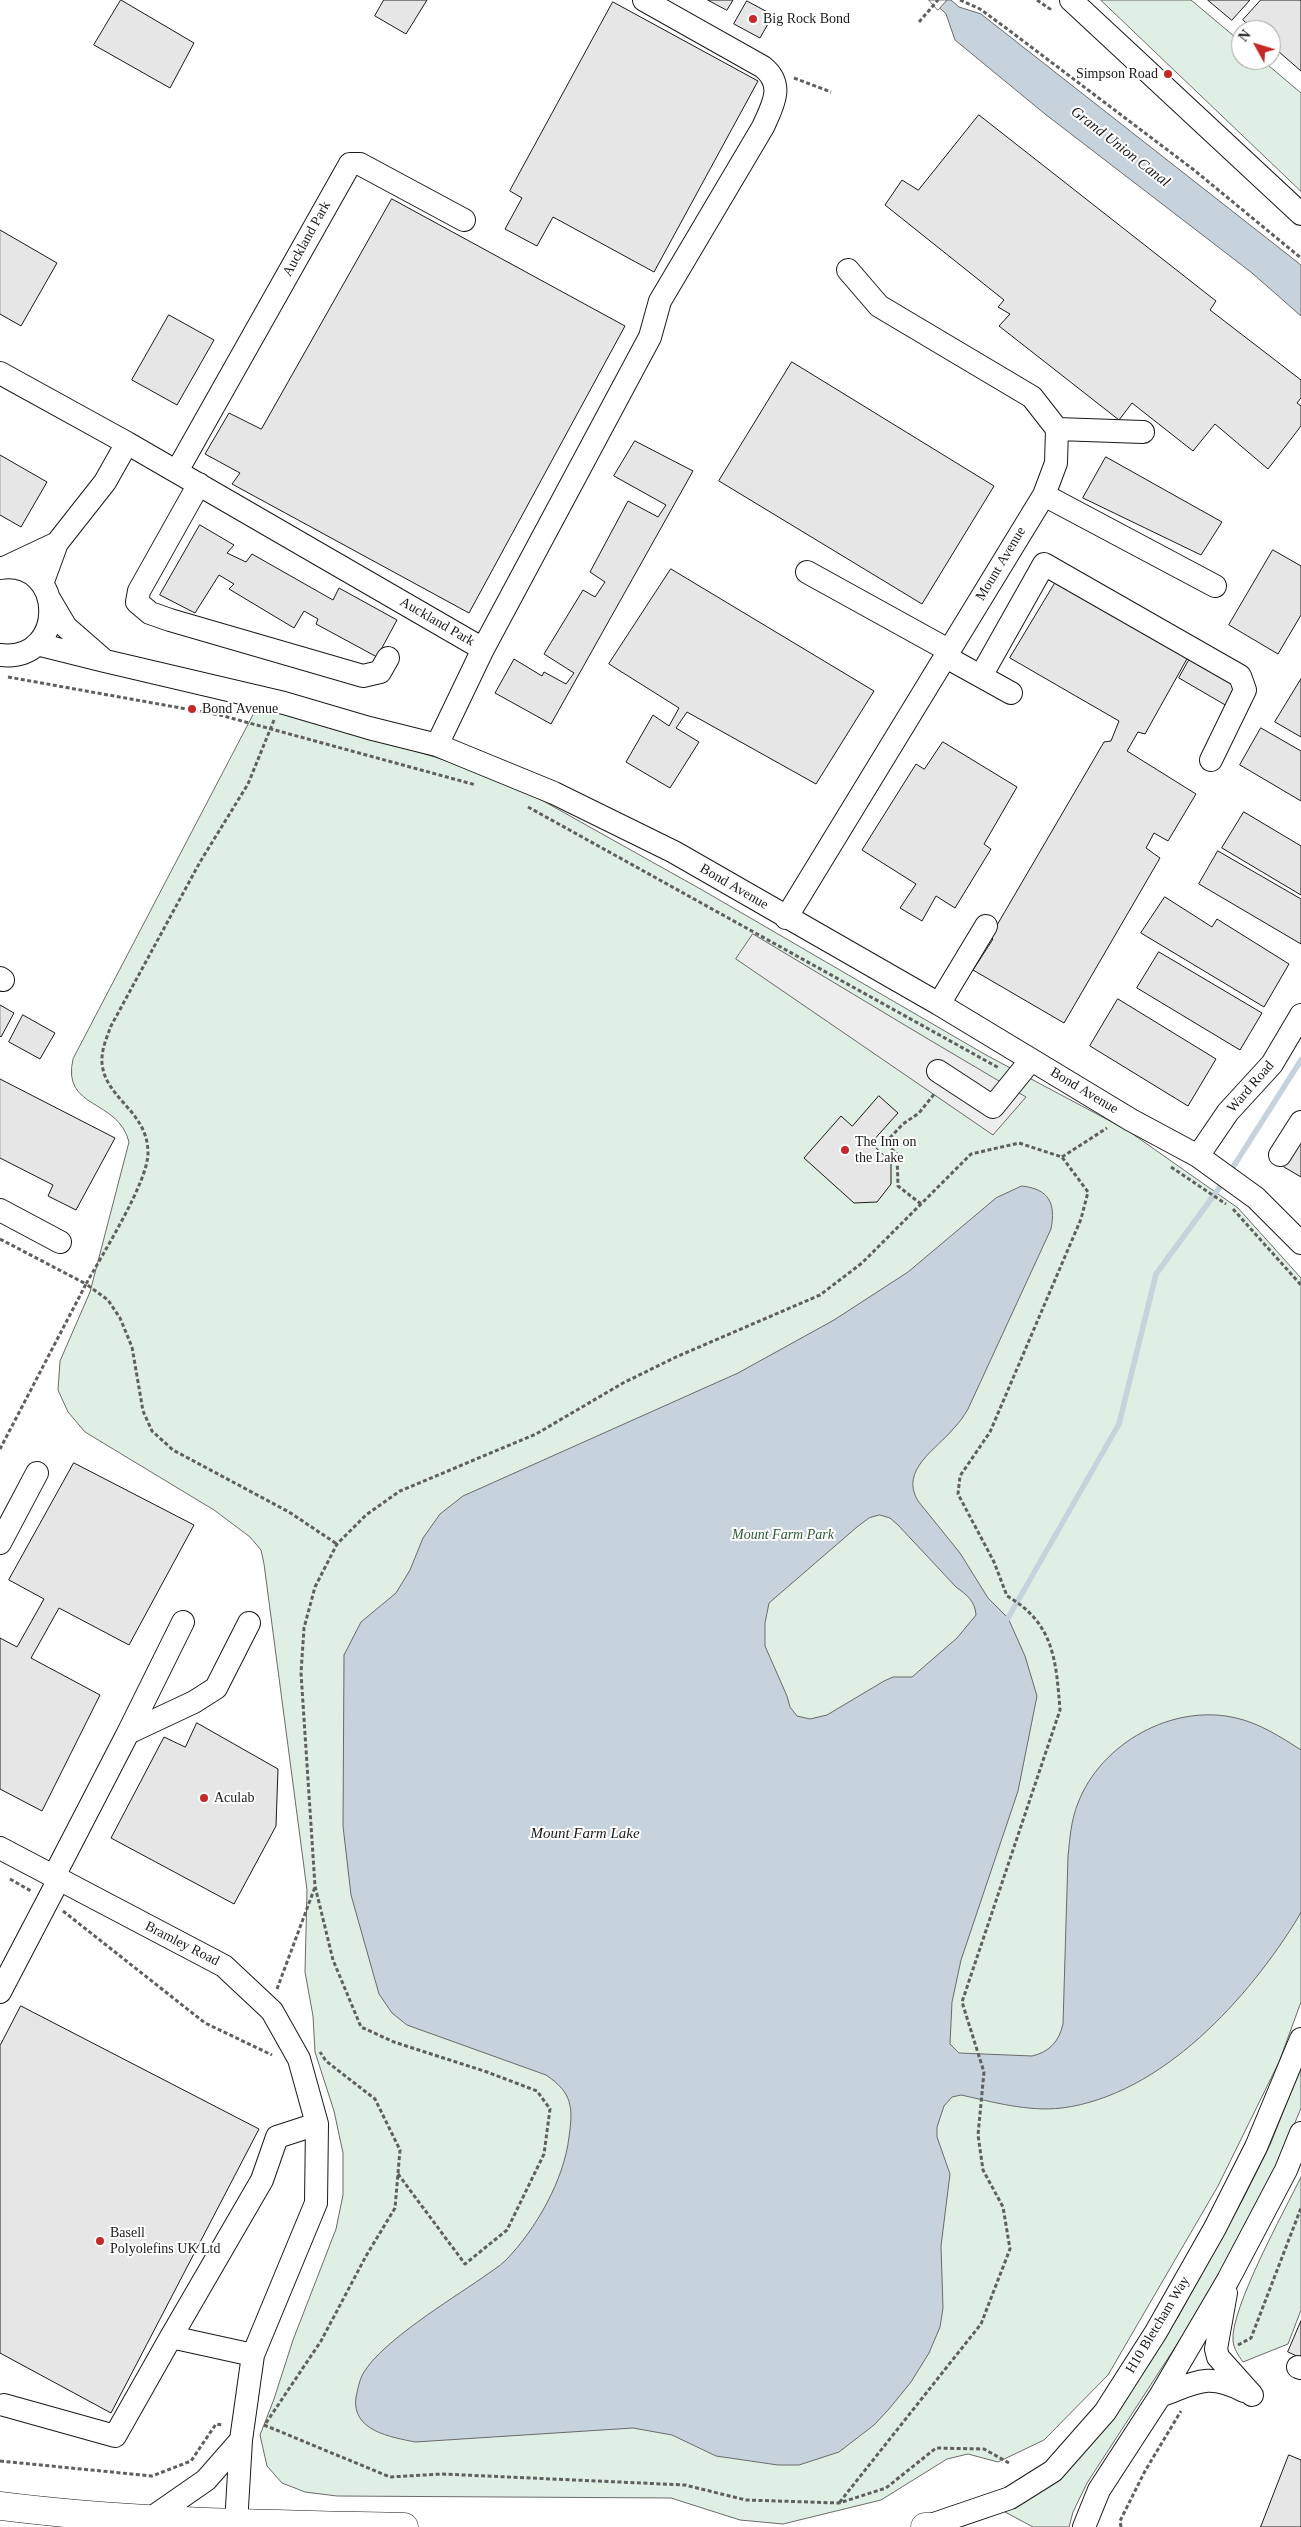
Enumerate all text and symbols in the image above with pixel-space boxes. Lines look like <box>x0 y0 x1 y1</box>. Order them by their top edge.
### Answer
place label: Big Rock Bond <box>763 11 850 27</box>
marker: Big Rock Bond <box>747 13 759 25</box>
north arrow <box>1231 20 1281 70</box>
text: N <box>1236 27 1254 45</box>
place label: Simpson Road <box>1076 66 1158 82</box>
marker: Simpson Road <box>1162 68 1174 80</box>
water label: Grand Union Canal <box>1067 103 1173 191</box>
street label: Auckland Park <box>279 198 335 280</box>
street label: Mount Avenue <box>972 524 1030 604</box>
street label: Auckland Park <box>397 594 477 650</box>
place label: Bond Avenue <box>202 701 278 717</box>
marker: Bond Avenue <box>186 703 198 715</box>
street label: Bond Avenue <box>697 861 771 913</box>
street label: Ward Road <box>1224 1058 1278 1116</box>
street label: Bond Avenue <box>1047 1064 1121 1118</box>
place label: The Inn on the Lake <box>855 1134 916 1166</box>
marker: The Inn on the Lake <box>839 1144 851 1156</box>
park label: Mount Farm Park <box>732 1527 834 1543</box>
place label: Aculab <box>214 1790 254 1806</box>
marker: Aculab <box>198 1792 210 1804</box>
water label: Mount Farm Lake <box>530 1825 640 1843</box>
street label: Bramley Road <box>142 1918 222 1970</box>
place label: Basell Polyolefins UK Ltd <box>110 2225 220 2258</box>
marker: Basell Polyolefins UK Ltd <box>94 2235 106 2247</box>
street label: H10 Bletcham Way <box>1122 2274 1194 2376</box>

